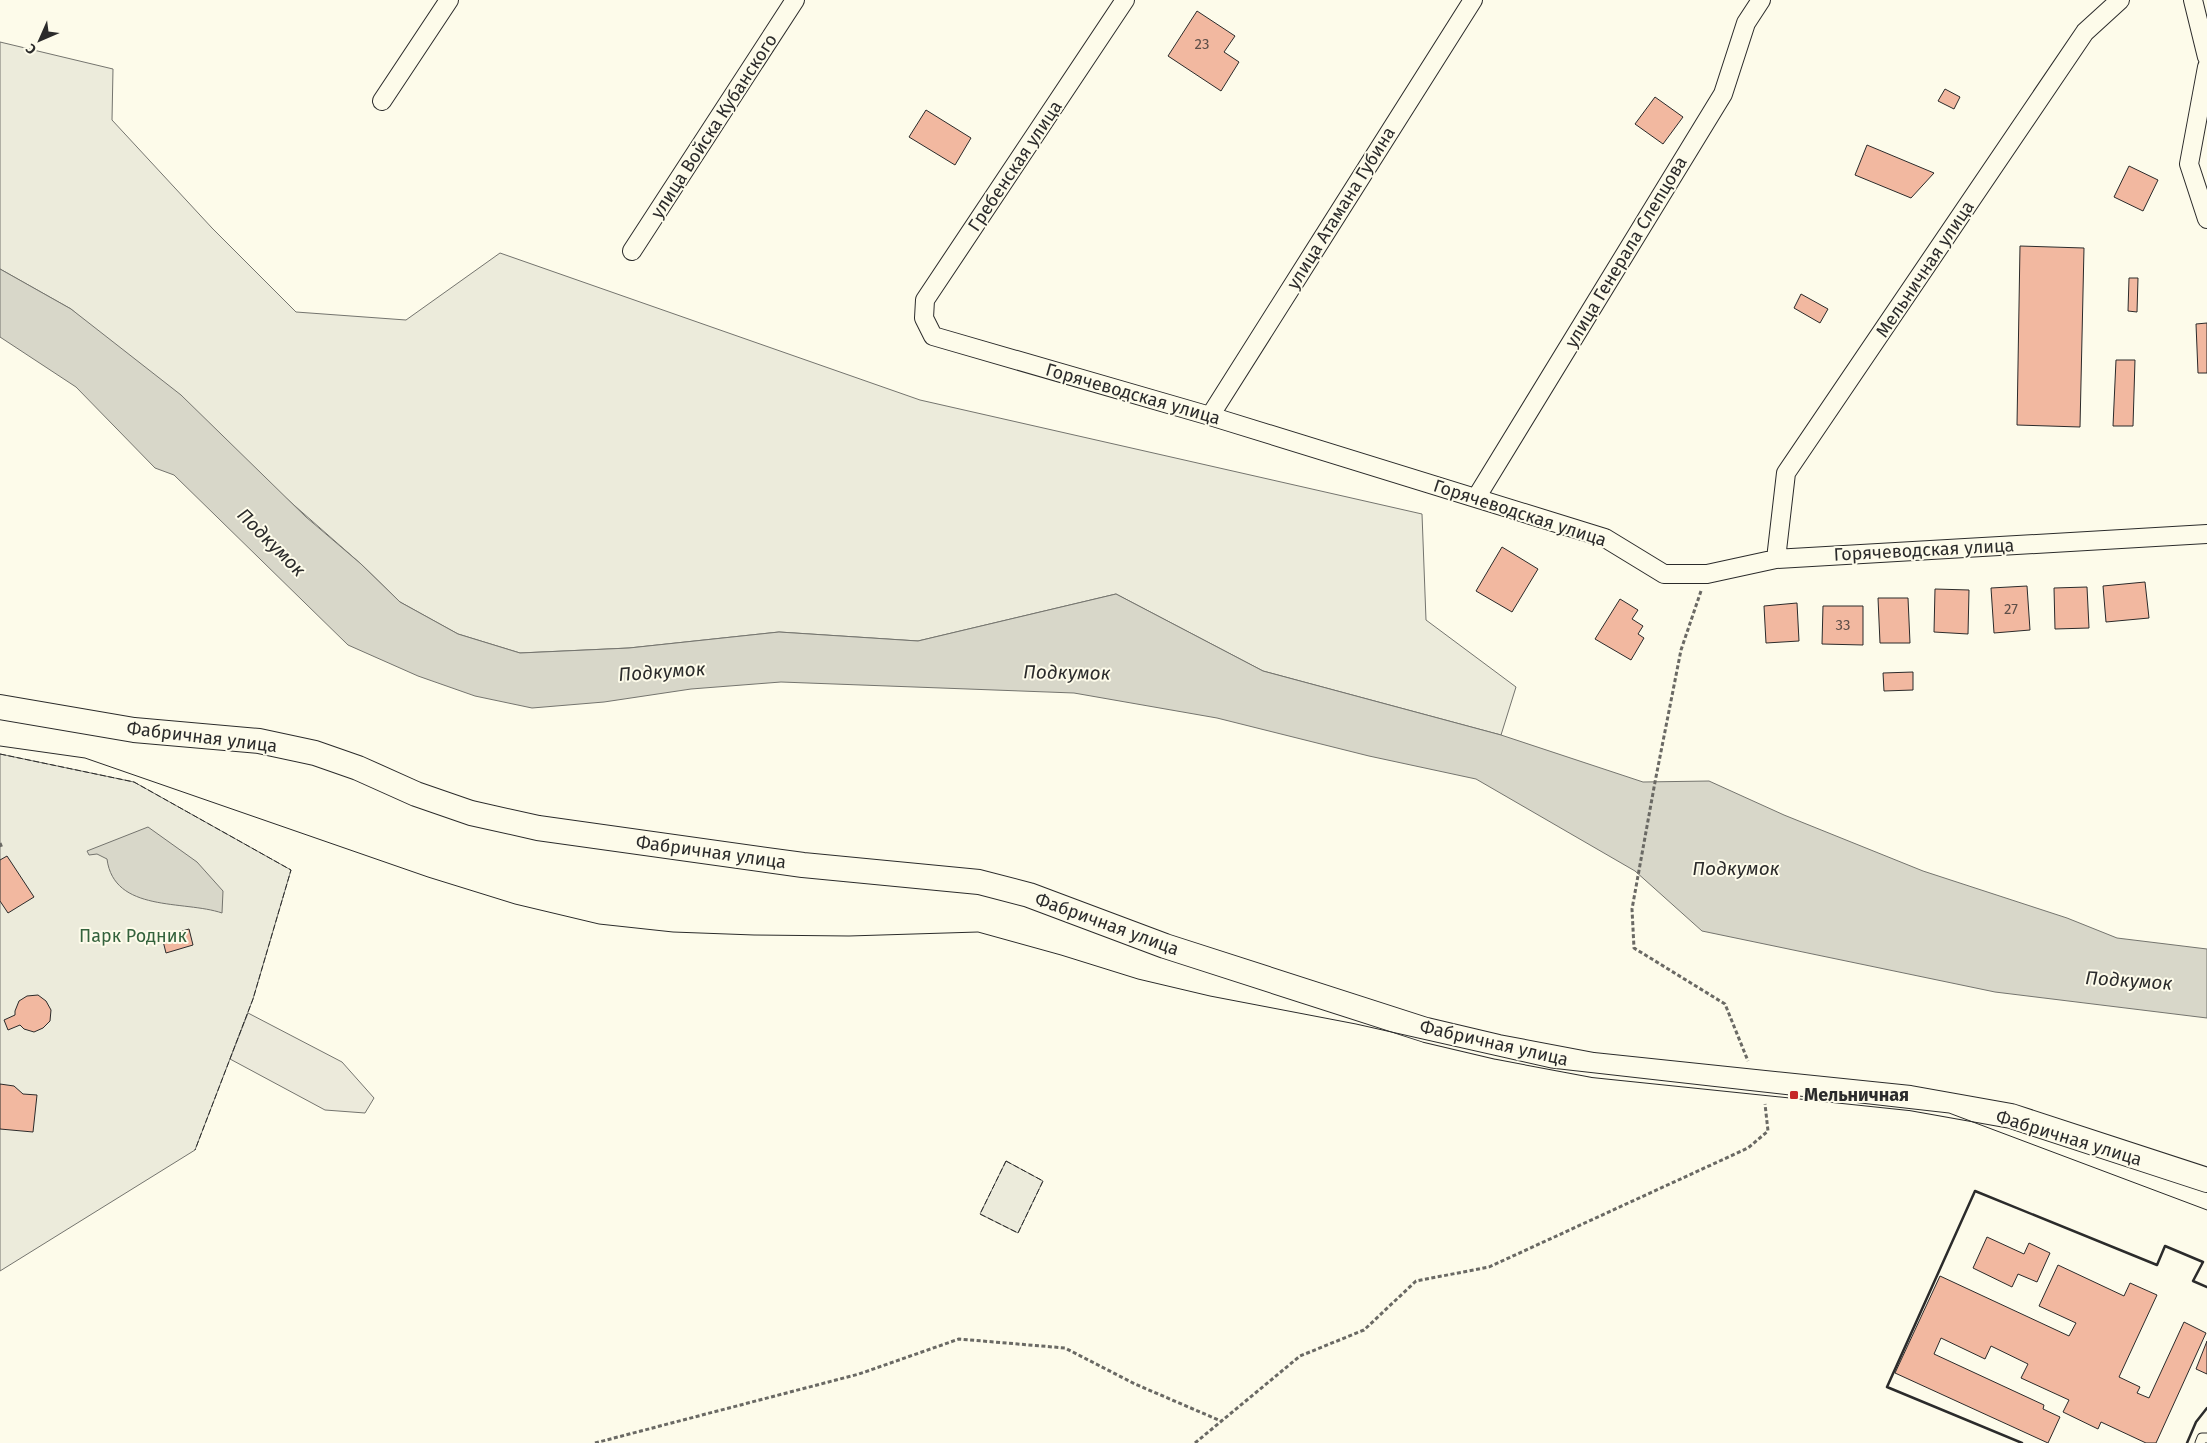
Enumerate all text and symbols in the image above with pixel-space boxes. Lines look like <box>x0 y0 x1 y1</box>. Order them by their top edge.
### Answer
north arrow <box>15 15 65 65</box>
street label: улица Войска Кубанского <box>646 30 782 222</box>
house number: 23 <box>1195 35 1209 53</box>
text: С <box>22 40 40 58</box>
street label: Гребенская улица <box>963 96 1067 236</box>
street label: улица Атамана Губина <box>1282 123 1400 293</box>
street label: улица Генерала Слепцова <box>1560 152 1692 352</box>
street label: Мельничная улица <box>1871 197 1979 341</box>
street label: Горячеводская улица <box>1043 359 1223 429</box>
street label: Горячеводская улица <box>1431 475 1609 551</box>
water label: Подкумок <box>233 503 311 581</box>
street label: Горячеводская улица <box>1833 534 2015 566</box>
house number: 27 <box>2004 600 2018 618</box>
house number: 33 <box>1836 616 1850 634</box>
water label: Подкумок <box>618 657 707 686</box>
water label: Подкумок <box>1023 660 1111 685</box>
street label: Фабричная улица <box>125 717 279 757</box>
street label: Фабричная улица <box>634 831 788 873</box>
water label: Подкумок <box>1692 857 1780 880</box>
street label: Фабричная улица <box>1032 888 1182 960</box>
park label: Парк Родник <box>79 925 188 947</box>
water label: Подкумок <box>2084 966 2173 995</box>
street label: Фабричная улица <box>1418 1015 1570 1071</box>
place label: Мельничная <box>1804 1084 1909 1106</box>
marker: Мельничная <box>1788 1089 1800 1101</box>
street label: Фабричная улица <box>1993 1105 2145 1171</box>

